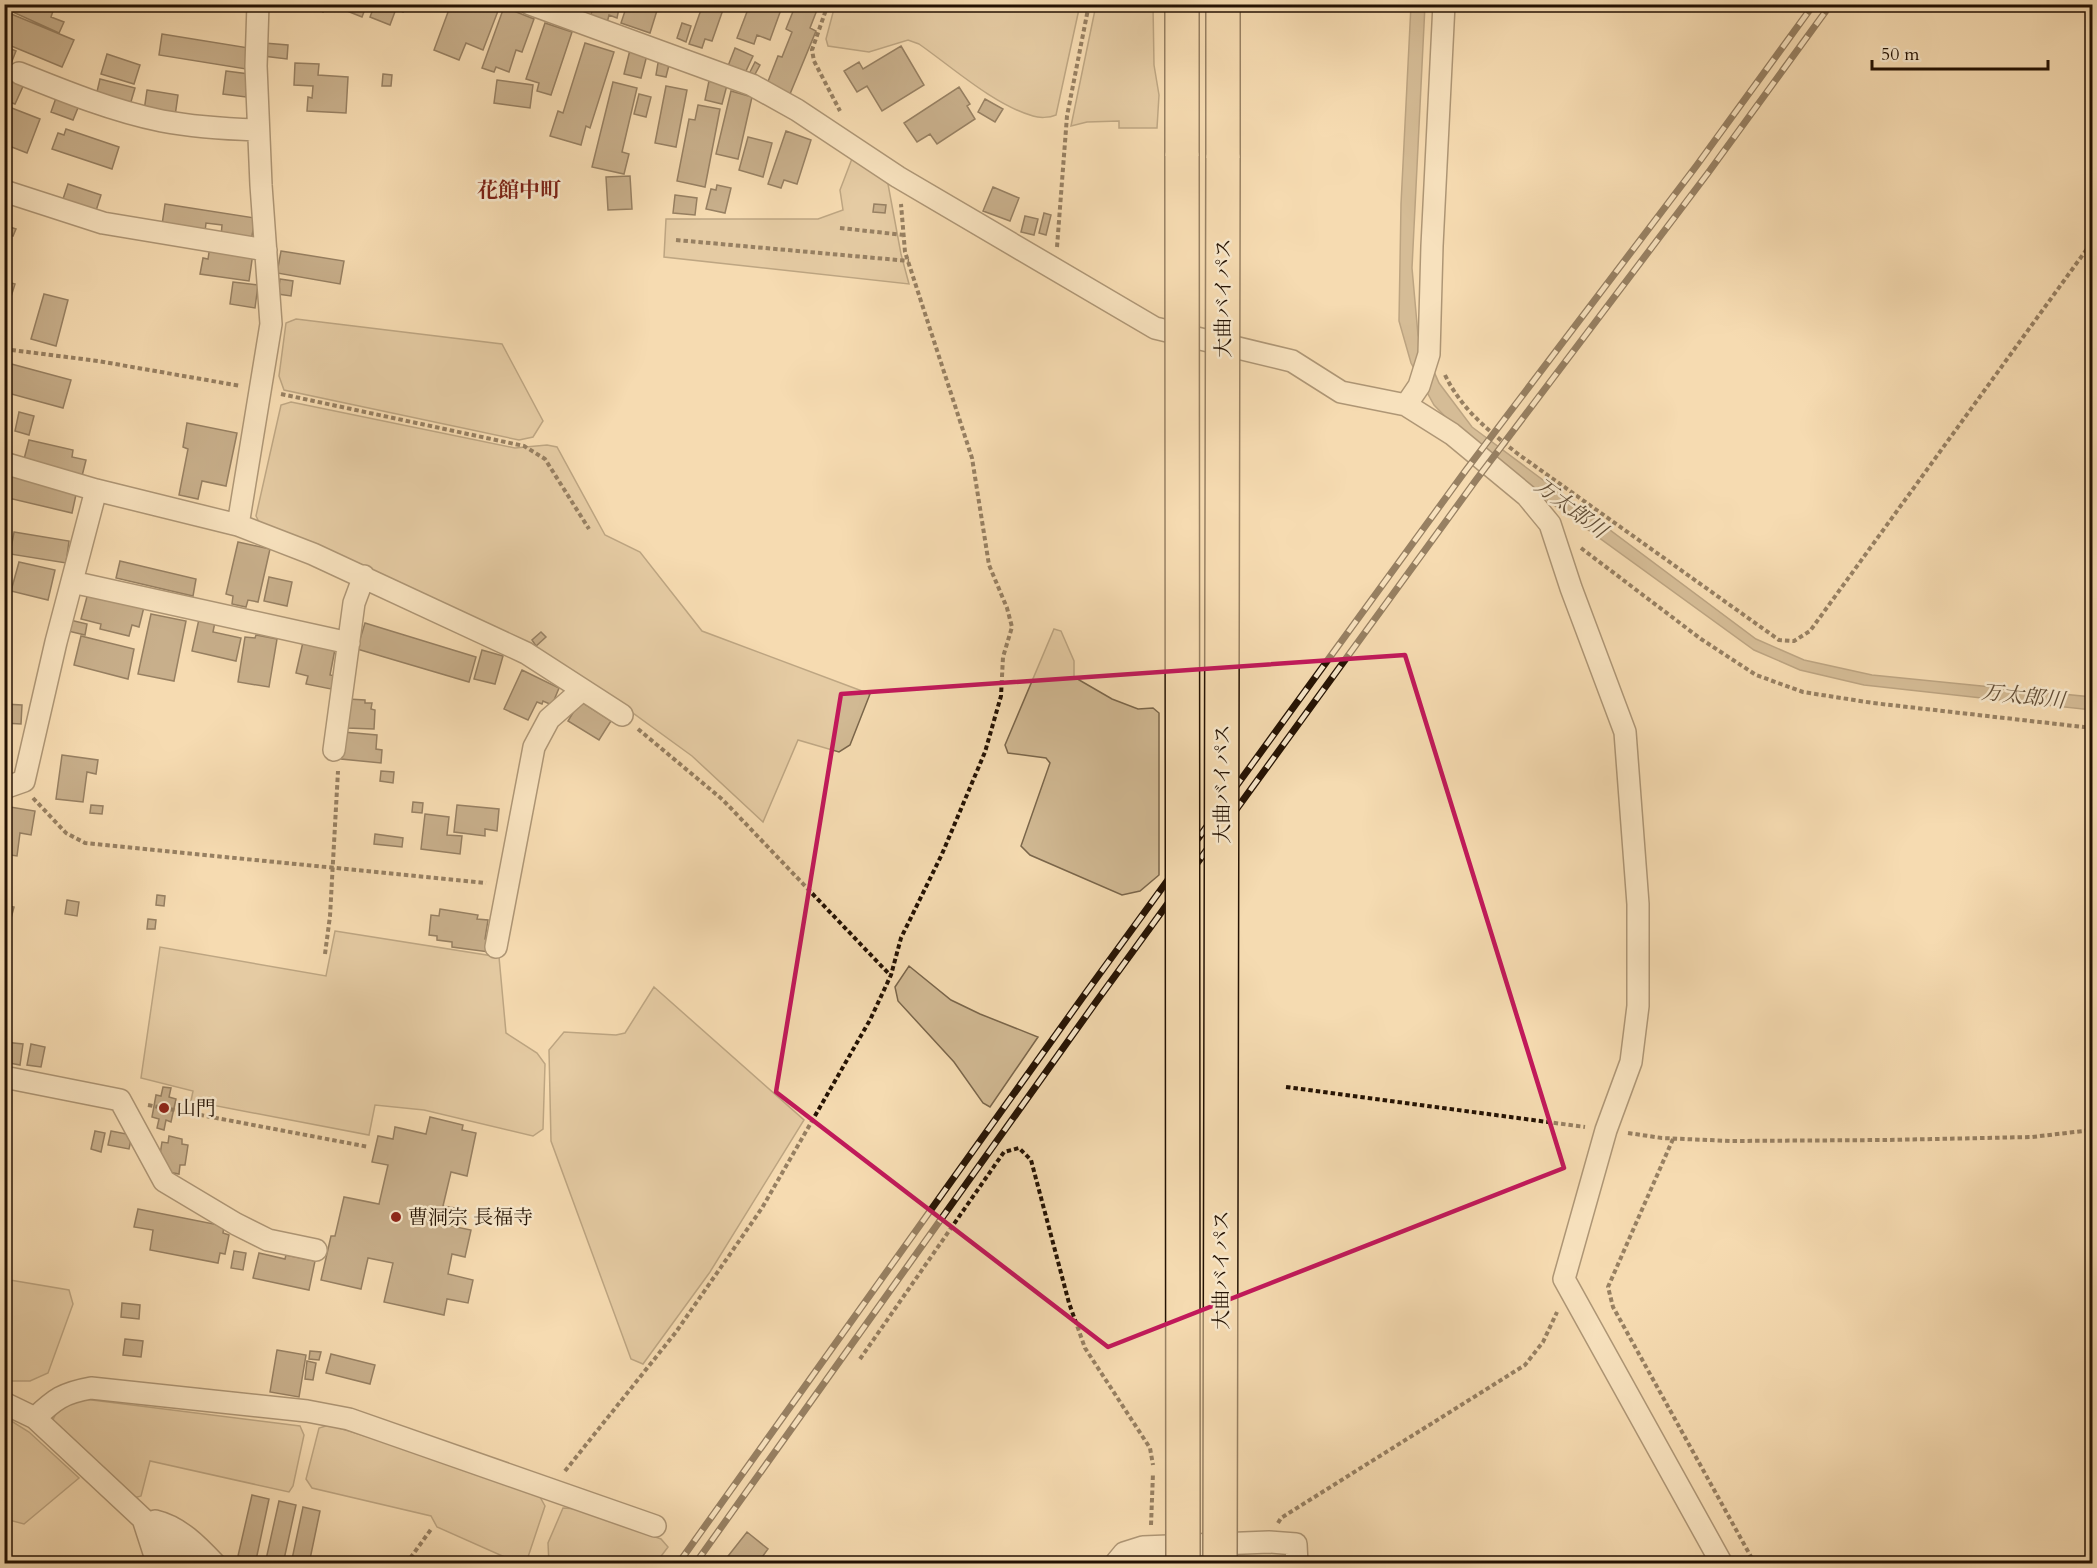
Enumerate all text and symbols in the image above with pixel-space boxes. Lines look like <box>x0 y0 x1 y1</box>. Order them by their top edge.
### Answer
scale bar <box>1872 33 2048 71</box>
text: 50 m <box>1881 42 1920 67</box>
district label: 花館中町 <box>477 176 561 205</box>
street label: 大曲バイパス <box>1210 238 1237 358</box>
water label: 万太郎川 <box>1528 472 1615 546</box>
water label: 万太郎川 <box>1980 678 2068 716</box>
street label: 大曲バイパス <box>1209 724 1236 844</box>
place label: 山門 <box>176 1095 216 1122</box>
marker: 山門 <box>157 1101 171 1115</box>
place label: 曹洞宗 長福寺 <box>408 1204 533 1231</box>
marker: 曹洞宗 長福寺 <box>389 1210 403 1224</box>
street label: 大曲バイパス <box>1208 1210 1235 1330</box>

